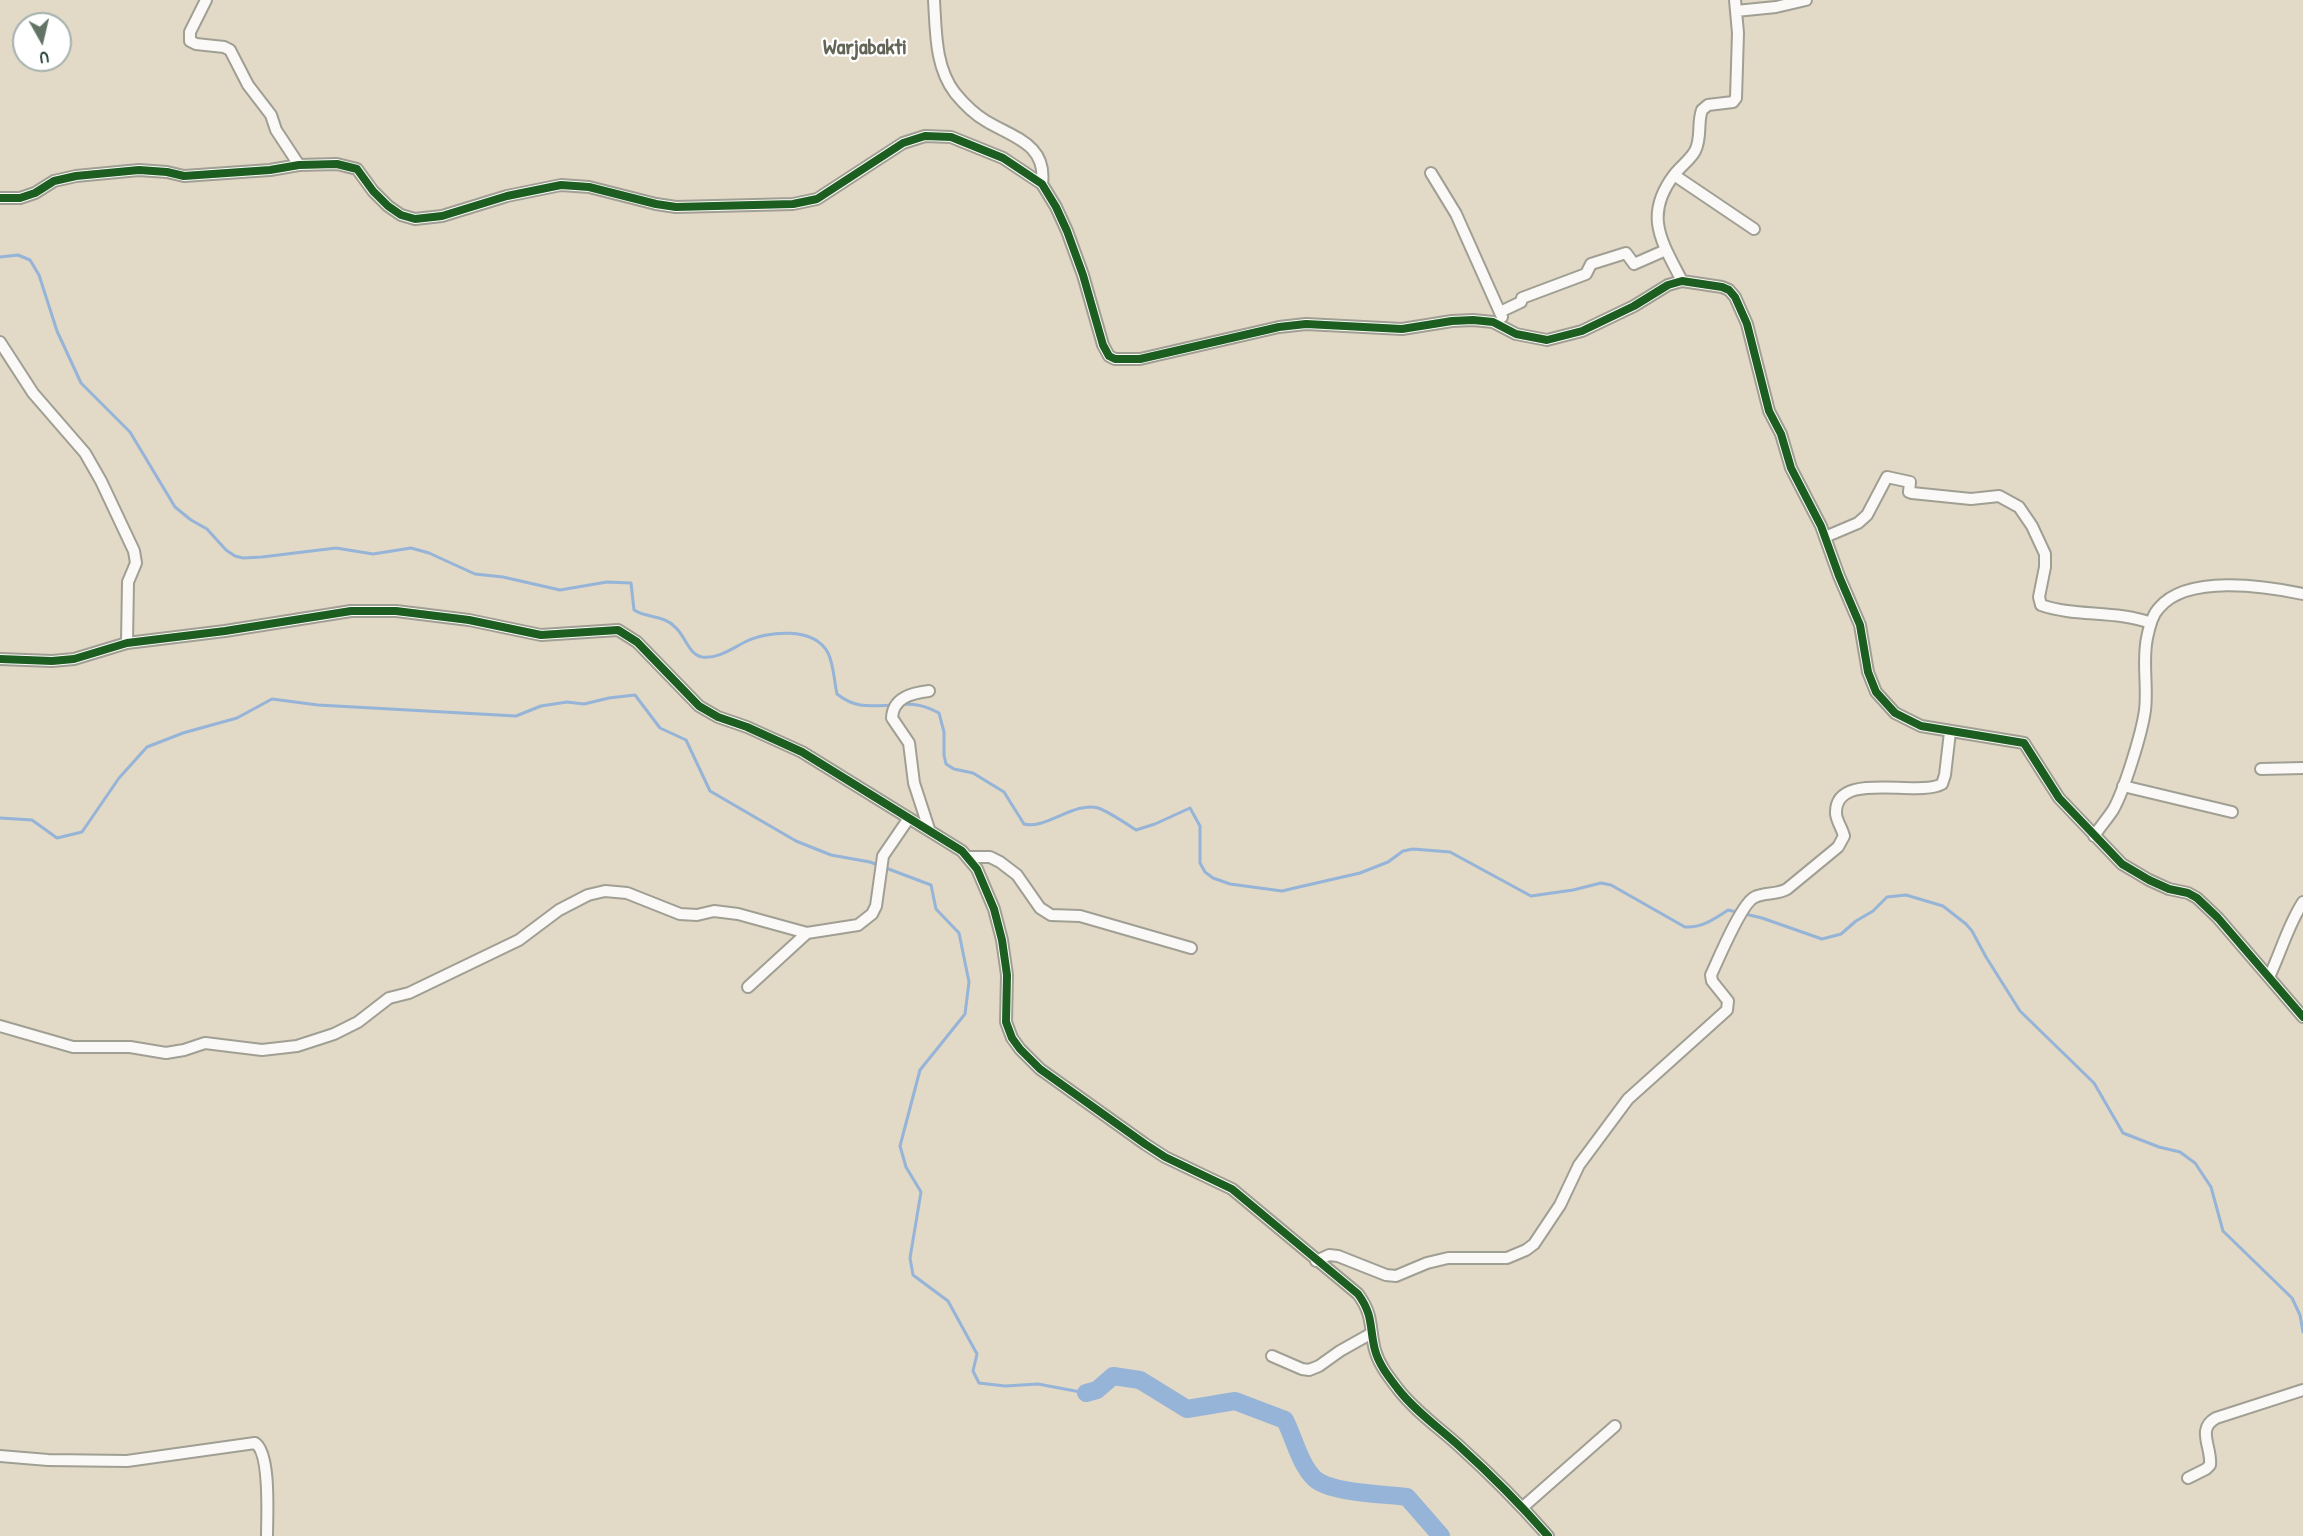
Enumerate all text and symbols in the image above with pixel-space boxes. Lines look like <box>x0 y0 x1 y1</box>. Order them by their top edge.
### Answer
north arrow <box>12 12 72 72</box>
district label: Warjabakti <box>823 35 907 61</box>
text: U <box>38 46 50 69</box>

